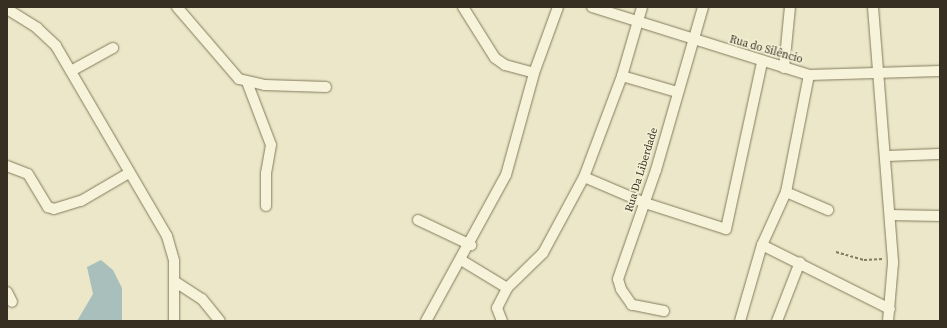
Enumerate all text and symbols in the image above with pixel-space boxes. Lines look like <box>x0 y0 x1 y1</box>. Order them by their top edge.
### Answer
street label: Rua do Silêncio <box>728 33 804 67</box>
street label: Rua Da Liberdade <box>623 126 661 214</box>

